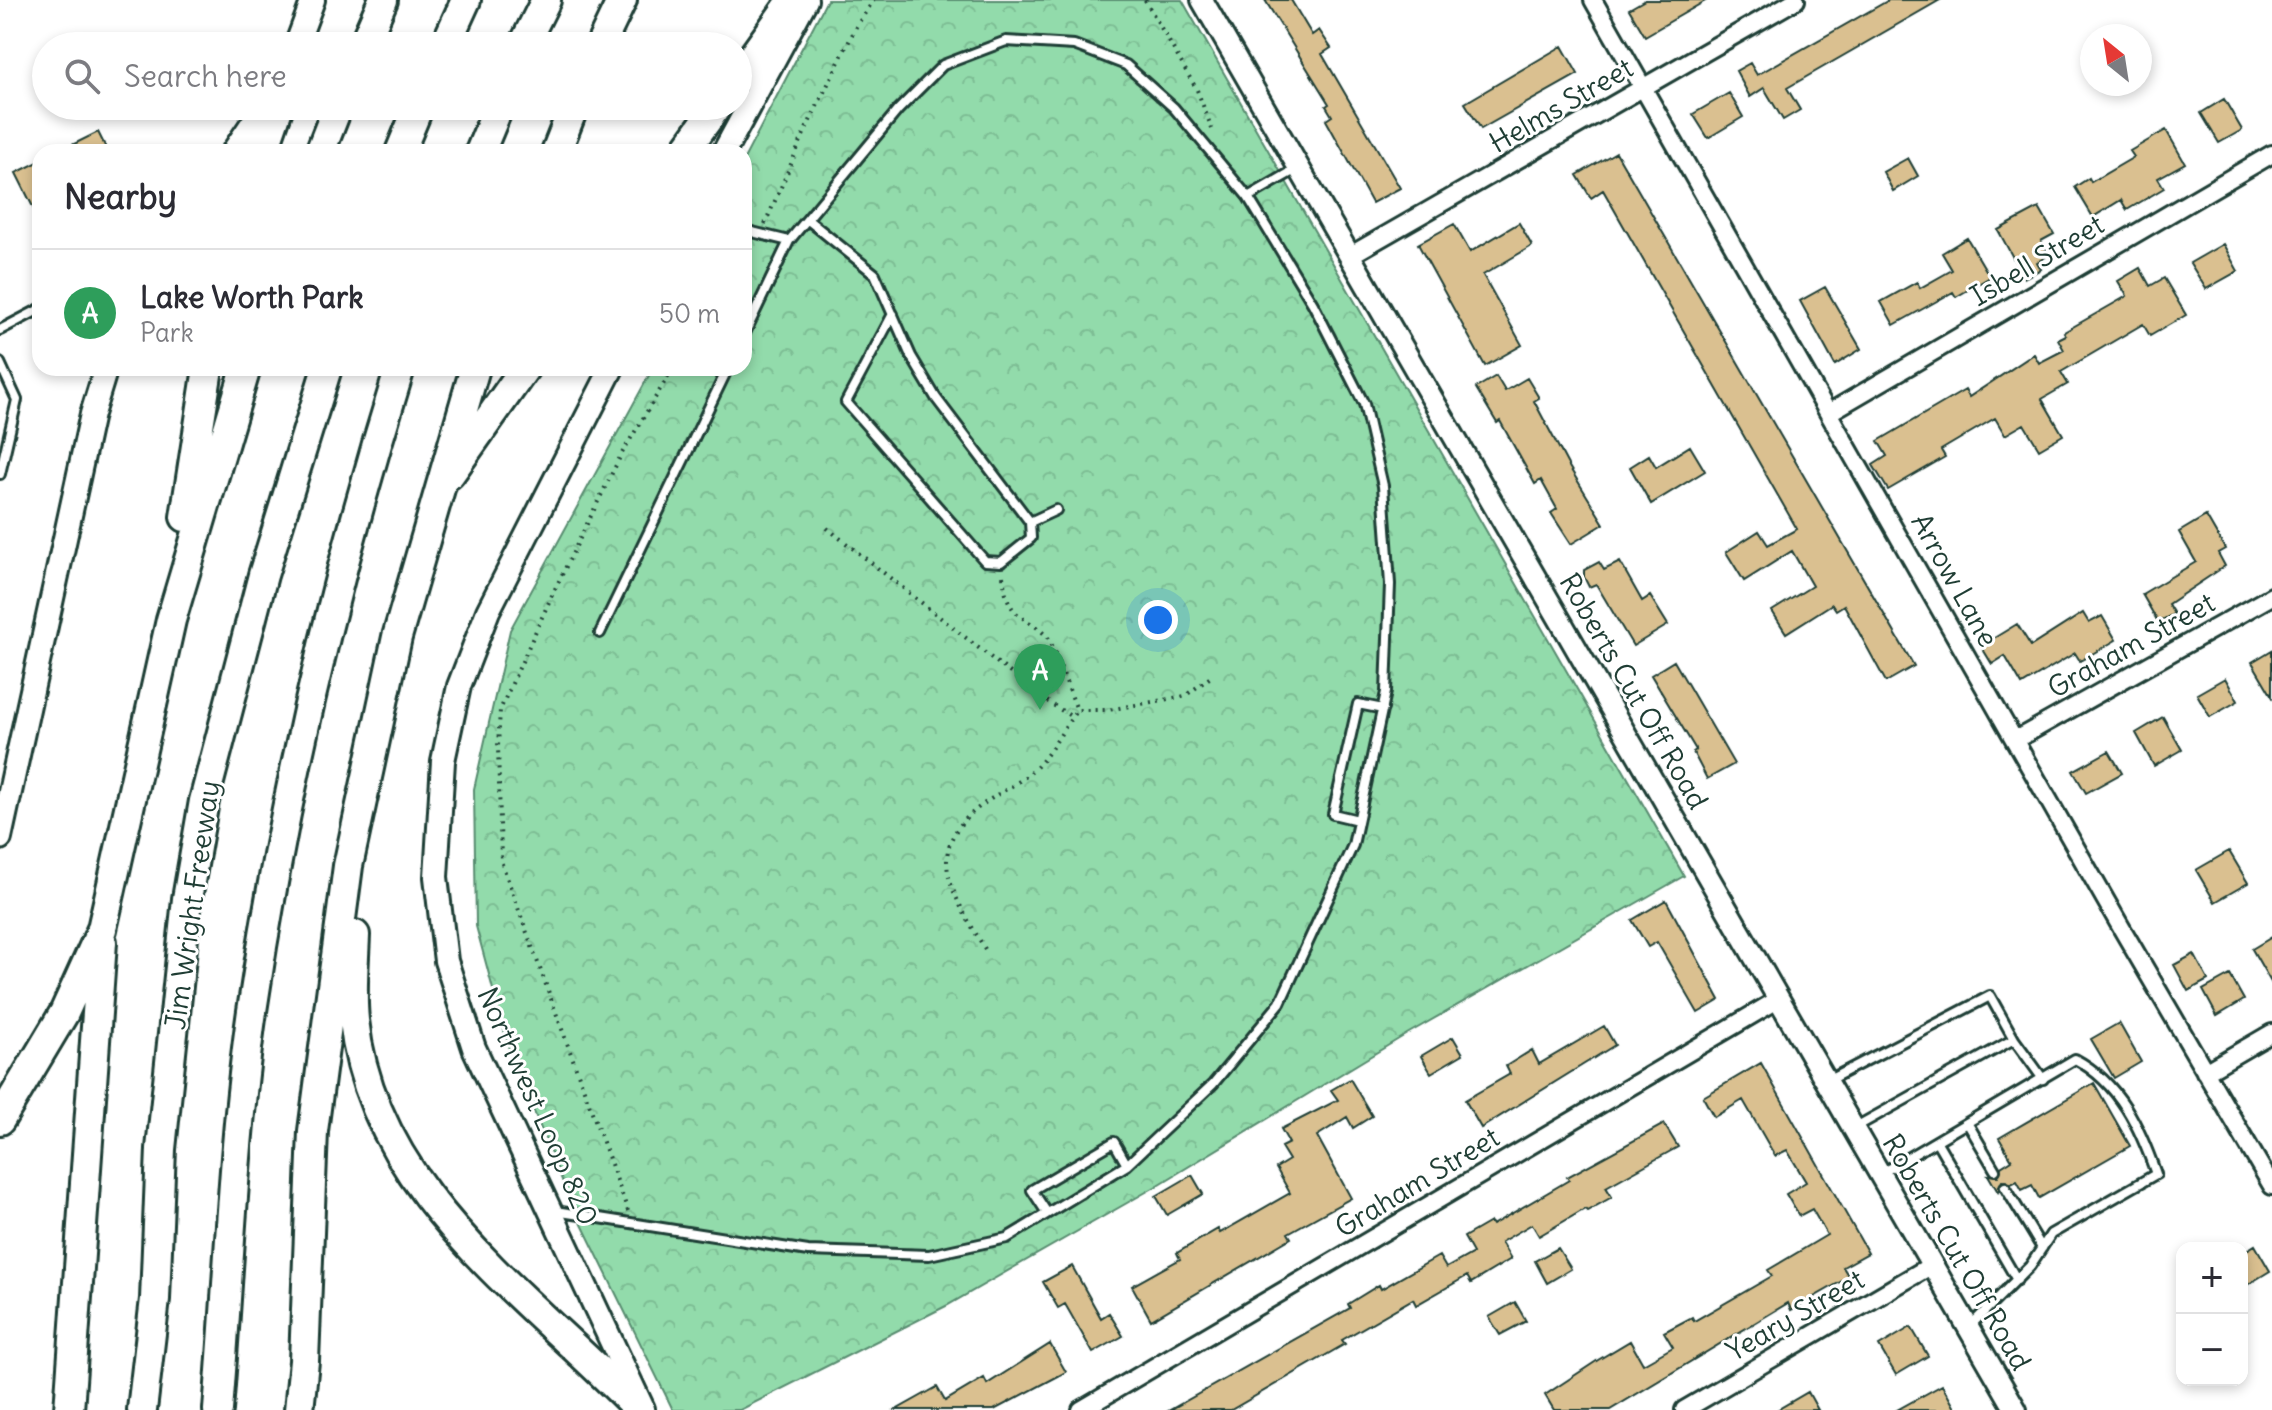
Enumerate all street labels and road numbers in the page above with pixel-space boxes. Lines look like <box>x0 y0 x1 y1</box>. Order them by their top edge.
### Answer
street label: Helms Street <box>1483 49 1639 161</box>
street label: Isbell Street <box>1964 206 2110 314</box>
street label: Arrow Lane <box>1904 507 2006 653</box>
street label: Roberts Cut Off Road <box>1552 566 1716 816</box>
street label: Graham Street <box>2041 584 2221 706</box>
street label: Jim Wright Freeway <box>157 778 227 1032</box>
street label: Northwest Loop 820 <box>469 982 607 1230</box>
street label: Graham Street <box>1328 1119 1506 1245</box>
street label: Roberts Cut Off Road <box>1875 1127 2039 1377</box>
street label: Yeary Street <box>1720 1261 1870 1369</box>

